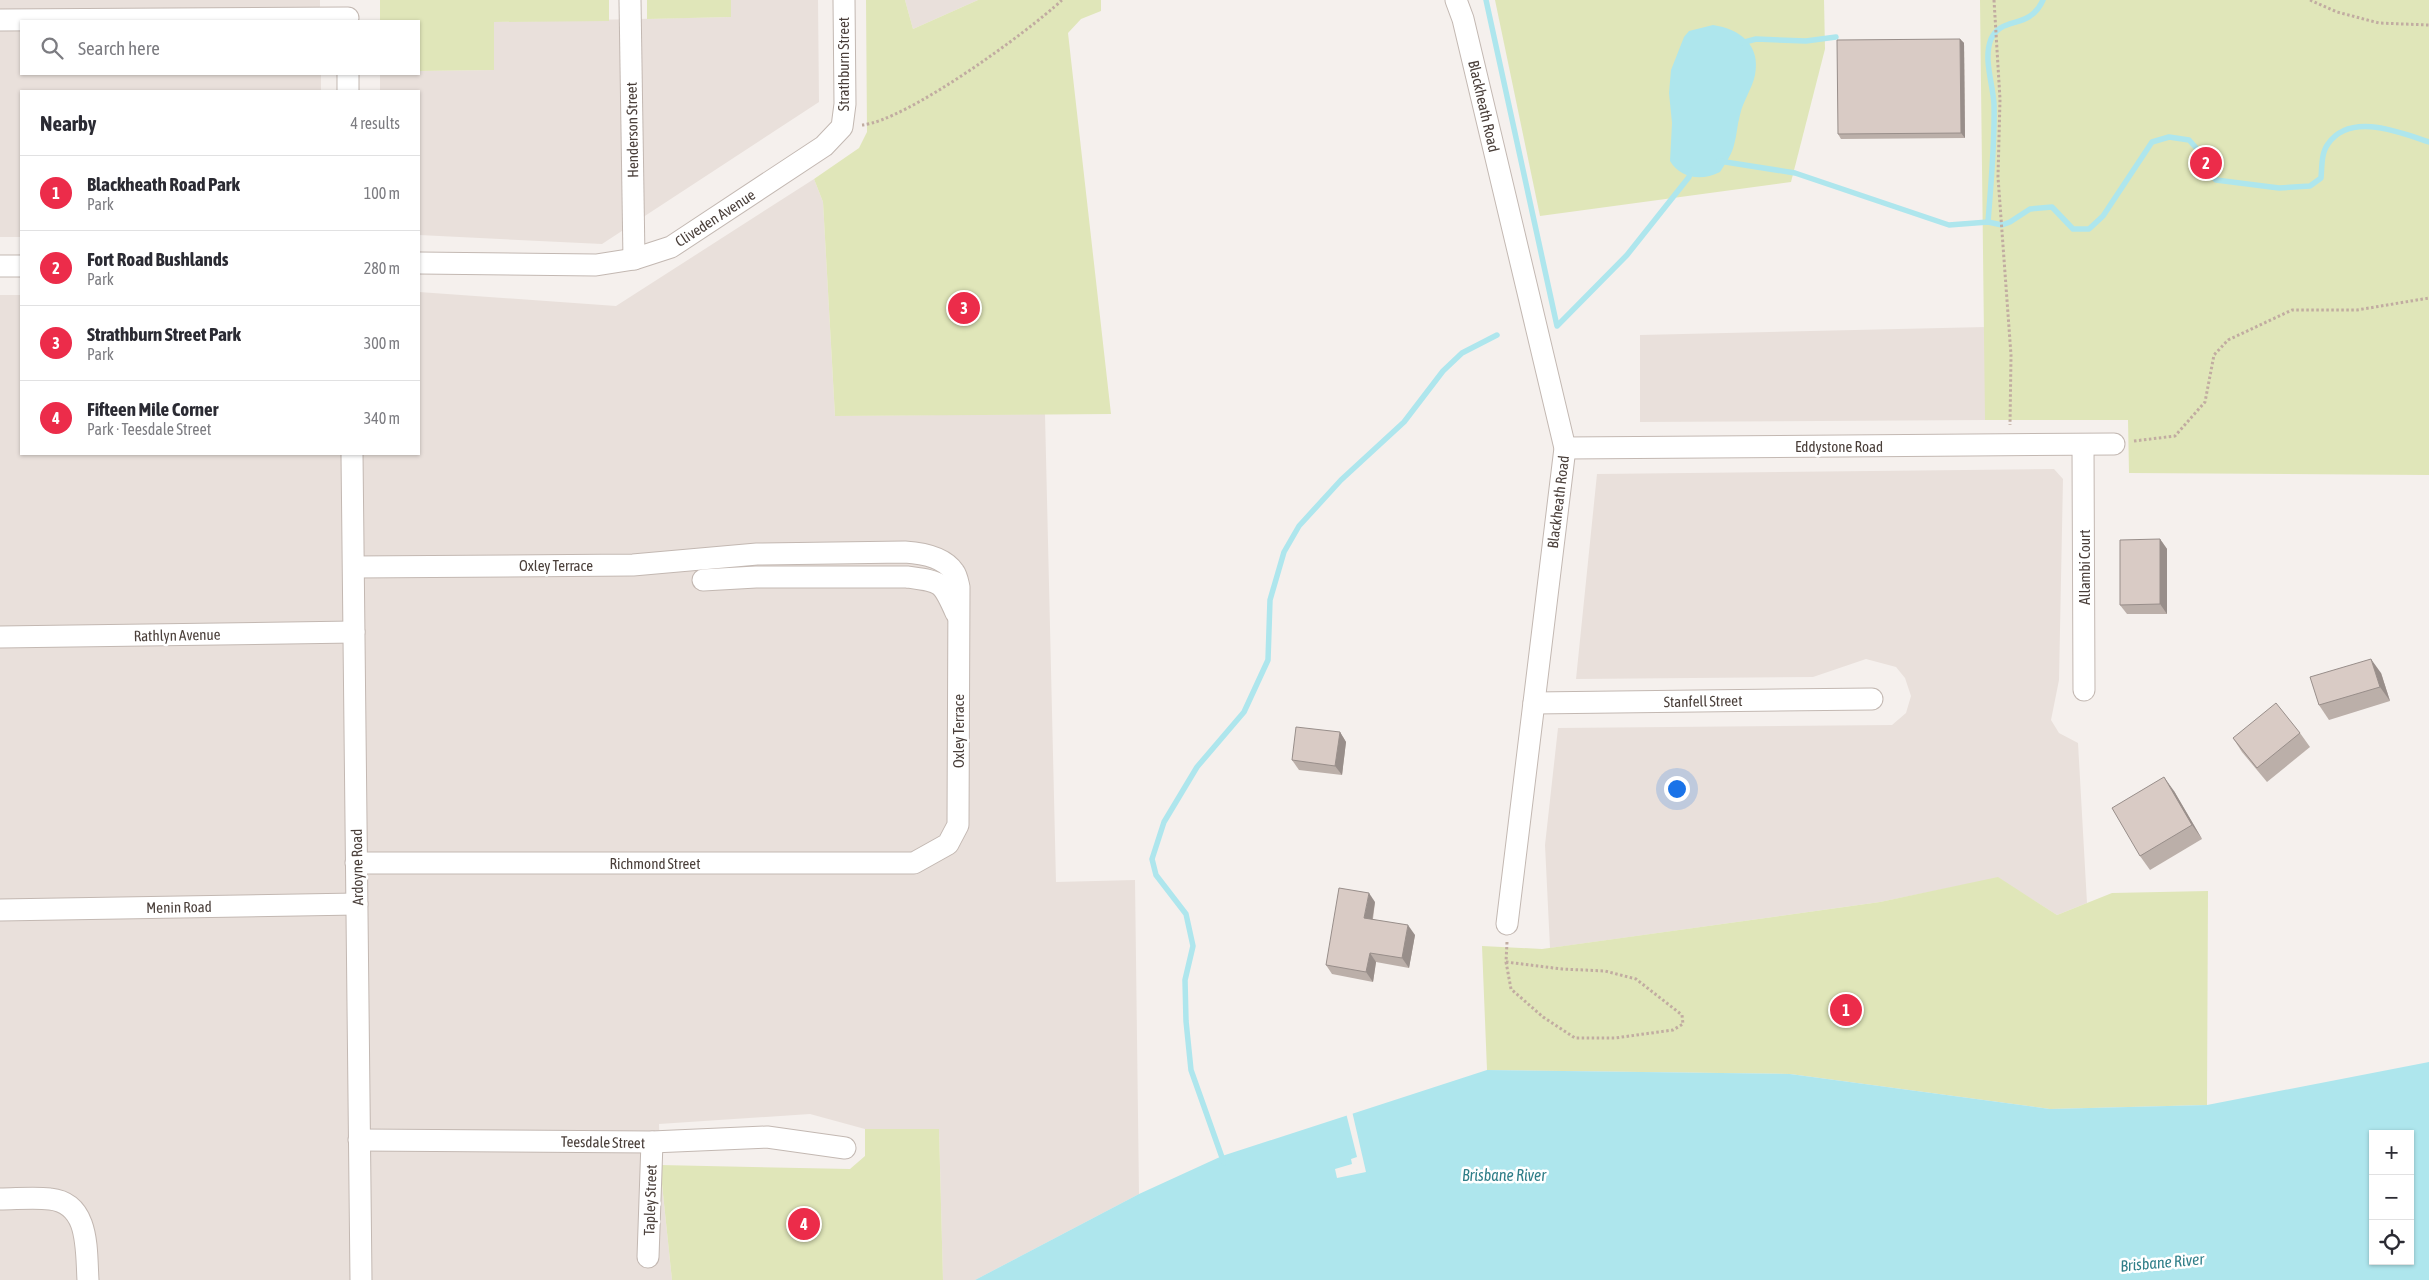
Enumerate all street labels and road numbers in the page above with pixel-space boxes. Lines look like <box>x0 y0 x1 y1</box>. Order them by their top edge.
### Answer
street label: Strathburn Street <box>835 17 852 111</box>
street label: Blackheath Road <box>1465 59 1503 153</box>
street label: Henderson Street <box>623 82 641 178</box>
street label: Cliveden Avenue <box>672 186 758 250</box>
street label: Eddystone Road <box>1795 438 1883 455</box>
street label: Blackheath Road <box>1544 455 1572 549</box>
street label: Allambi Court <box>2076 529 2093 605</box>
street label: Oxley Terrace <box>519 557 593 574</box>
street label: Rathlyn Avenue <box>133 626 221 644</box>
street label: Stanfell Street <box>1663 692 1743 710</box>
street label: Oxley Terrace <box>950 694 967 768</box>
street label: Ardoyne Road <box>348 828 366 906</box>
street label: Richmond Street <box>610 855 700 872</box>
street label: Menin Road <box>146 898 212 916</box>
street label: Teesdale Street <box>561 1133 645 1151</box>
street label: Tapley Street <box>640 1164 660 1236</box>

